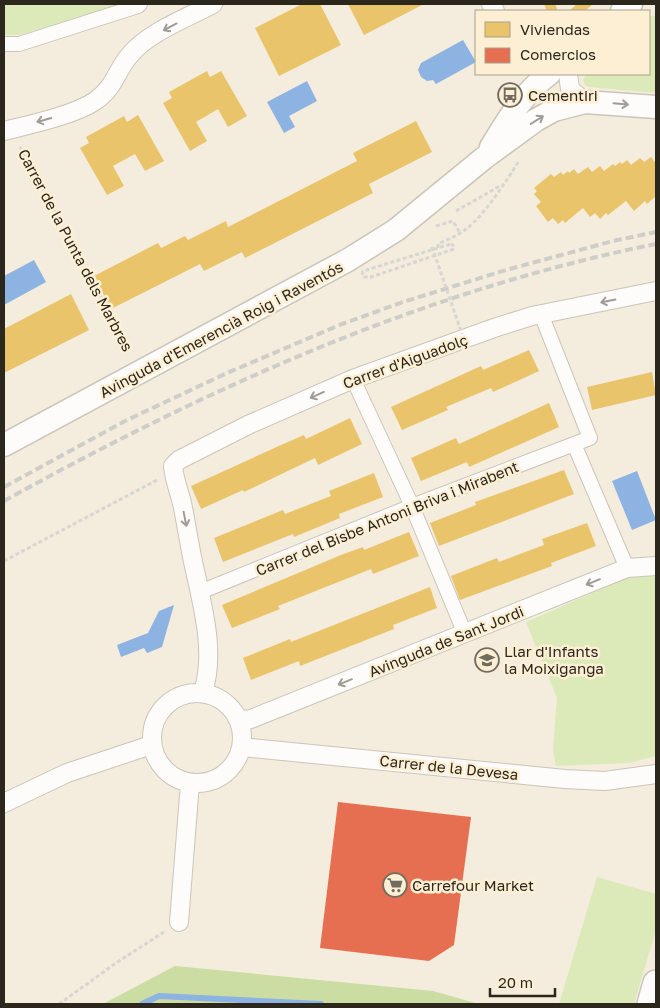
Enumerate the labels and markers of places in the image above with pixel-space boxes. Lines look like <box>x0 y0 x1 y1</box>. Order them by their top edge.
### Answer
bus stop icon: Cementiri <box>497 82 523 108</box>
place label: Cementiri <box>528 86 598 104</box>
place label: Llar d'Infants la Moixiganga <box>504 642 604 677</box>
school or university icon: Llar d'Infants la Moixiganga <box>474 647 500 673</box>
supermarket icon: Carrefour Market <box>382 872 408 898</box>
place label: Carrefour Market <box>412 876 534 894</box>

